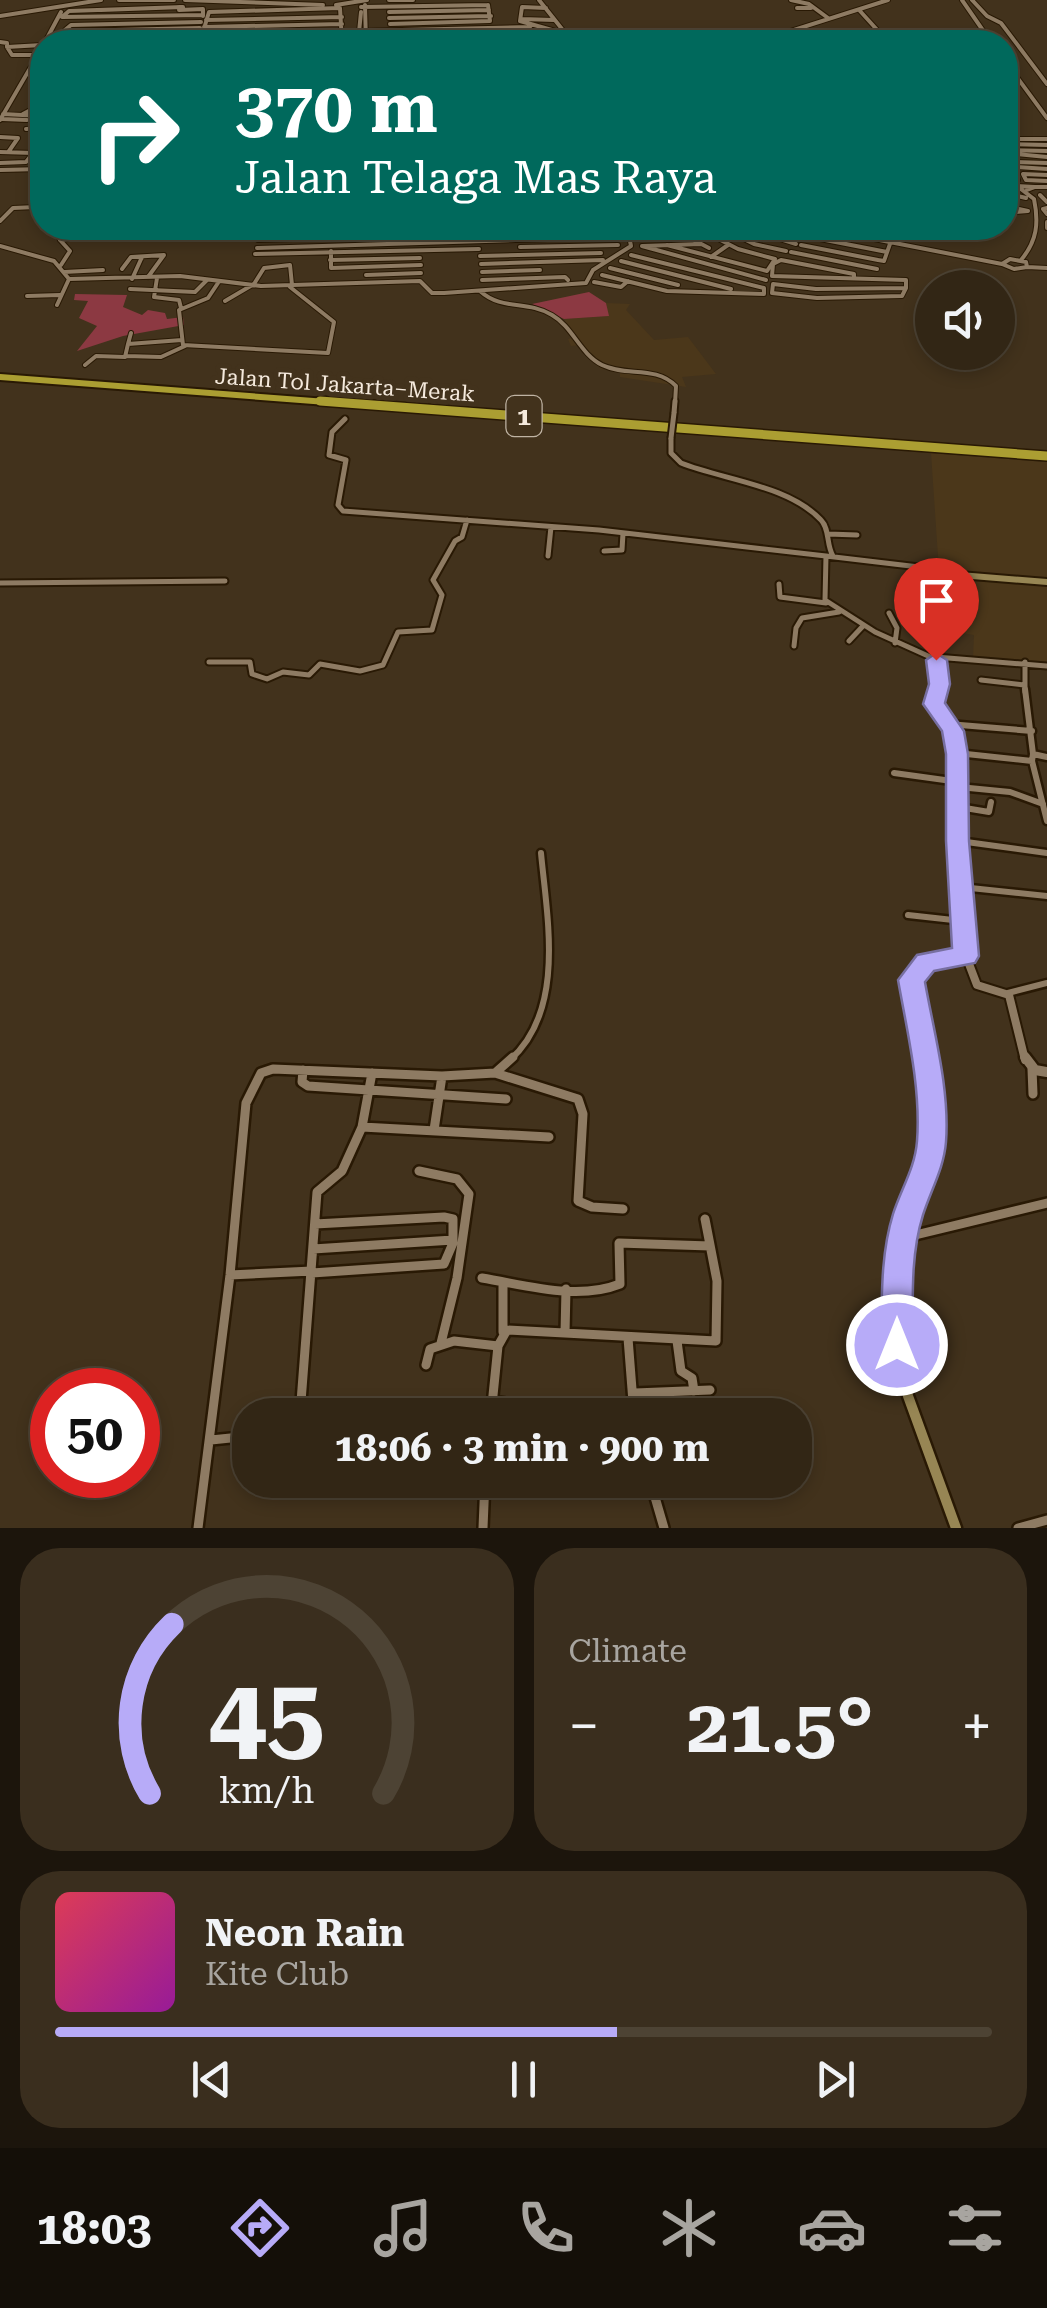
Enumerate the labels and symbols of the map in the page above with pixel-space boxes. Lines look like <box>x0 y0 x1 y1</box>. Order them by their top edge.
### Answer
street label: Jalan Tol Jakarta–Merak <box>214 363 476 407</box>
road number: 1 <box>506 396 542 436</box>
pin <box>894 558 979 661</box>
position arrow <box>845 1293 949 1397</box>
speed limit sign: 50 <box>30 1368 160 1498</box>

